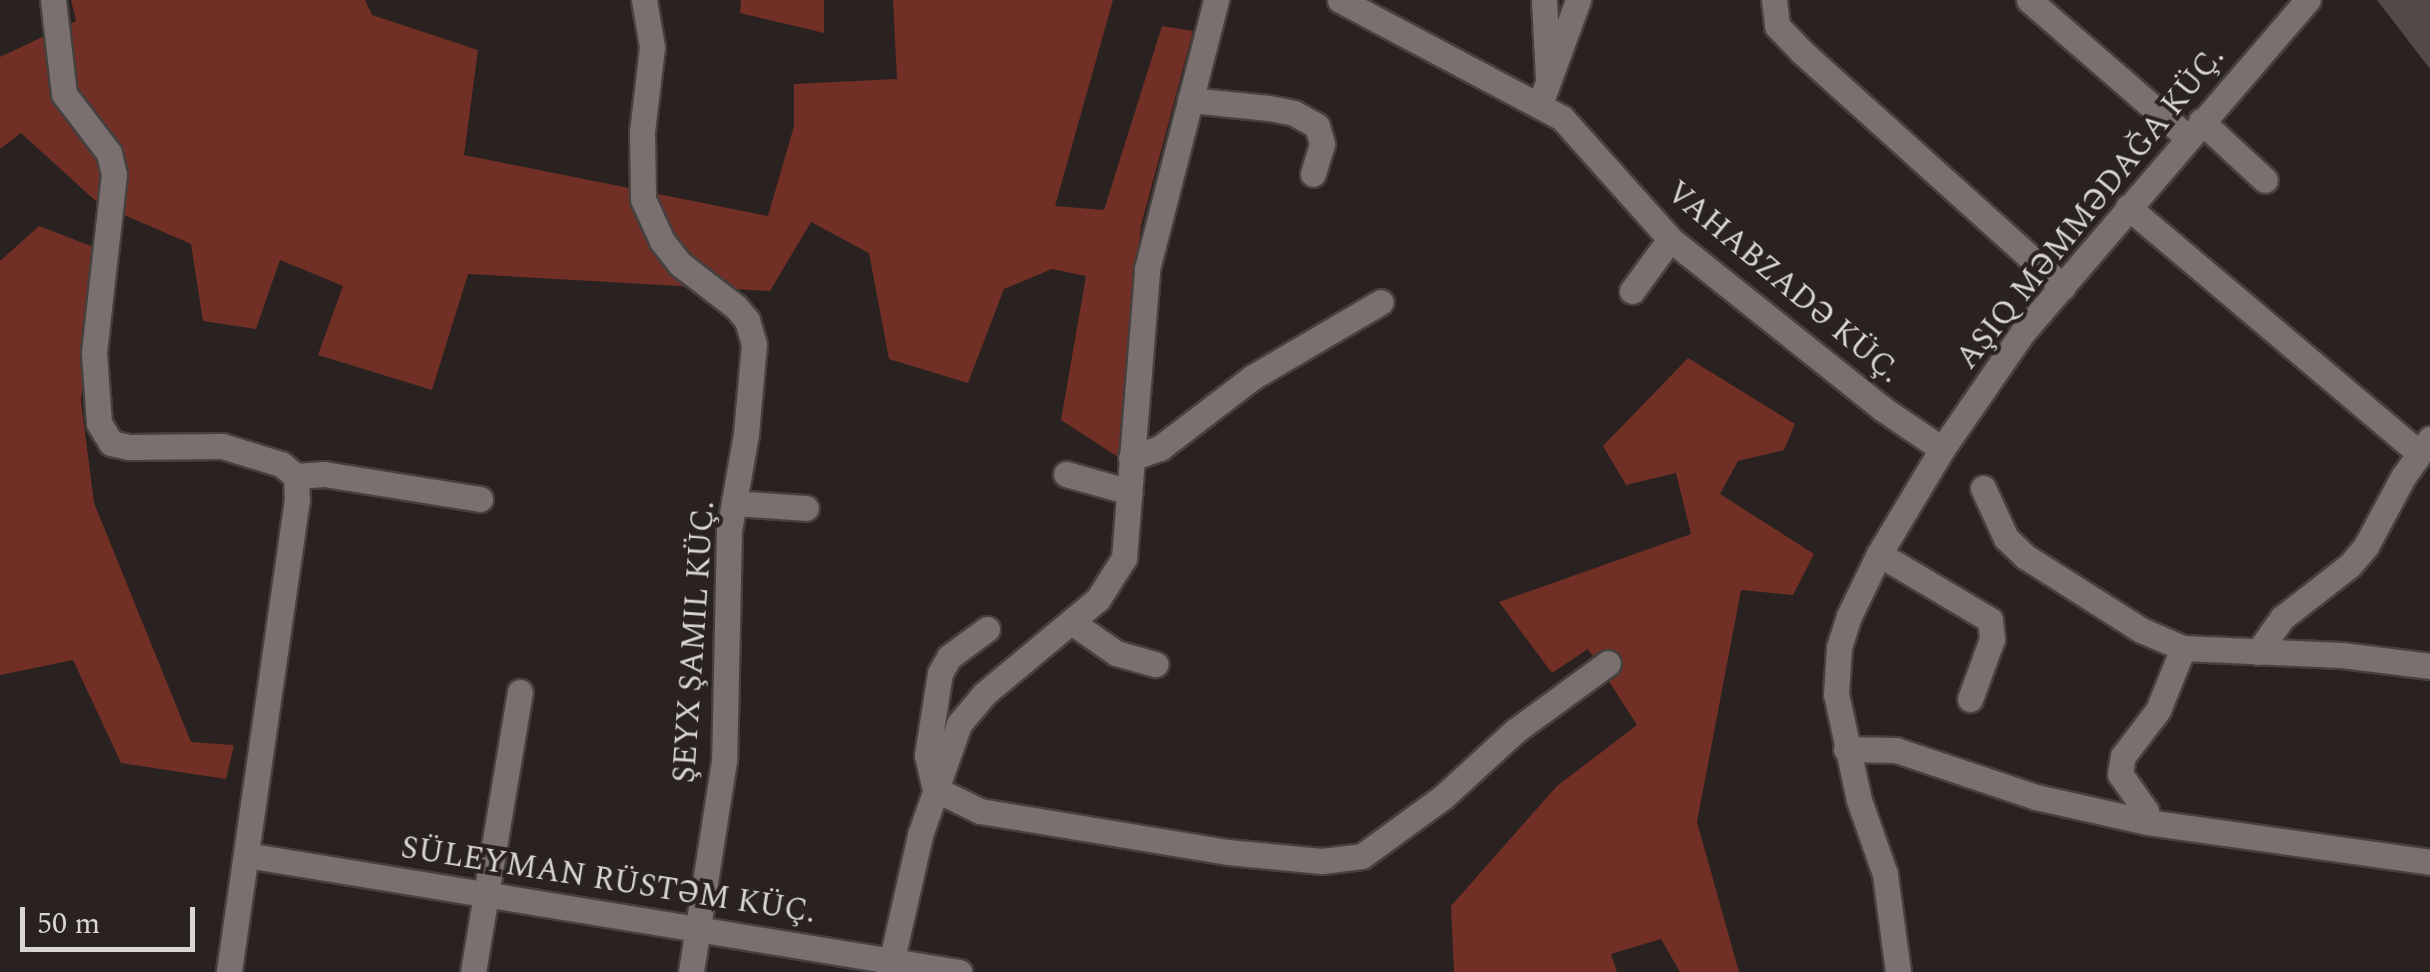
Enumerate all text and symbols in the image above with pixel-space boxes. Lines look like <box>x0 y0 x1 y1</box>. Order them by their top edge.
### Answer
street label: AŞIQ MƏMMƏDAĞA KÜÇ. <box>1949 39 2233 377</box>
street label: VAHABZADƏ KÜÇ. <box>1658 174 1908 392</box>
street label: ŞEYX ŞAMIL KÜÇ. <box>666 500 724 784</box>
street label: SÜLEYMAN RÜSTƏM KÜÇ. <box>398 829 818 933</box>
scale bar <box>25 887 200 949</box>
text: 50 m <box>37 901 100 947</box>

